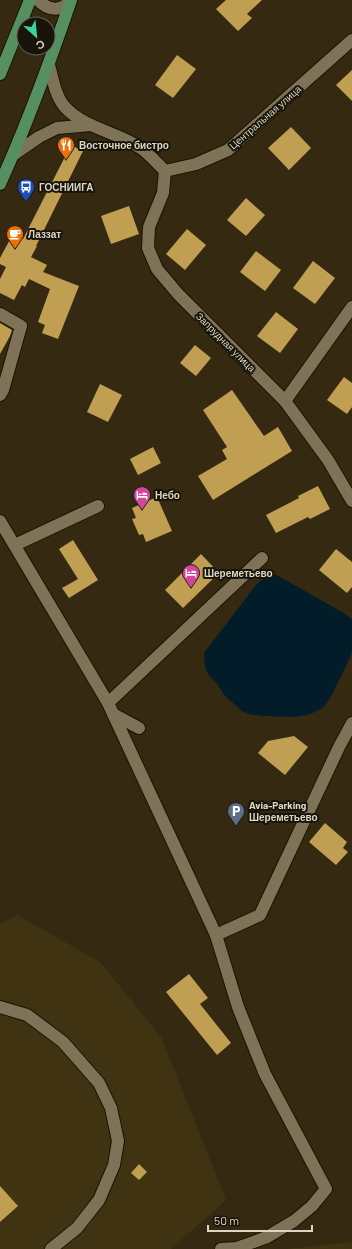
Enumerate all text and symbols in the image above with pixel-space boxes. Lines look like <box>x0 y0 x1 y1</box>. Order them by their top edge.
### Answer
north arrow <box>16 16 56 56</box>
text: С <box>34 38 47 53</box>
street label: Центральная улица <box>227 82 304 151</box>
restaurant icon: Восточное бистро <box>56 135 76 160</box>
place label: Восточное бистро <box>79 139 169 151</box>
bus stop icon: ГОСНИИГА <box>16 177 36 202</box>
place label: ГОСНИИГА <box>39 181 93 193</box>
cafe icon: Лаззат <box>5 224 25 249</box>
place label: Лаззат <box>28 228 61 240</box>
street label: Запрудная улица <box>194 310 258 374</box>
hotel icon: Небо <box>132 485 152 510</box>
place label: Небо <box>155 489 180 501</box>
hotel icon: Шереметьево <box>181 563 201 588</box>
place label: Шереметьево <box>204 567 273 579</box>
place label: Avia-Parking Шереметьево <box>249 799 318 823</box>
parking icon: Avia-Parking Шереметьево <box>226 801 246 826</box>
scale bar <box>208 1207 312 1233</box>
text: 50 m <box>214 1213 239 1227</box>

